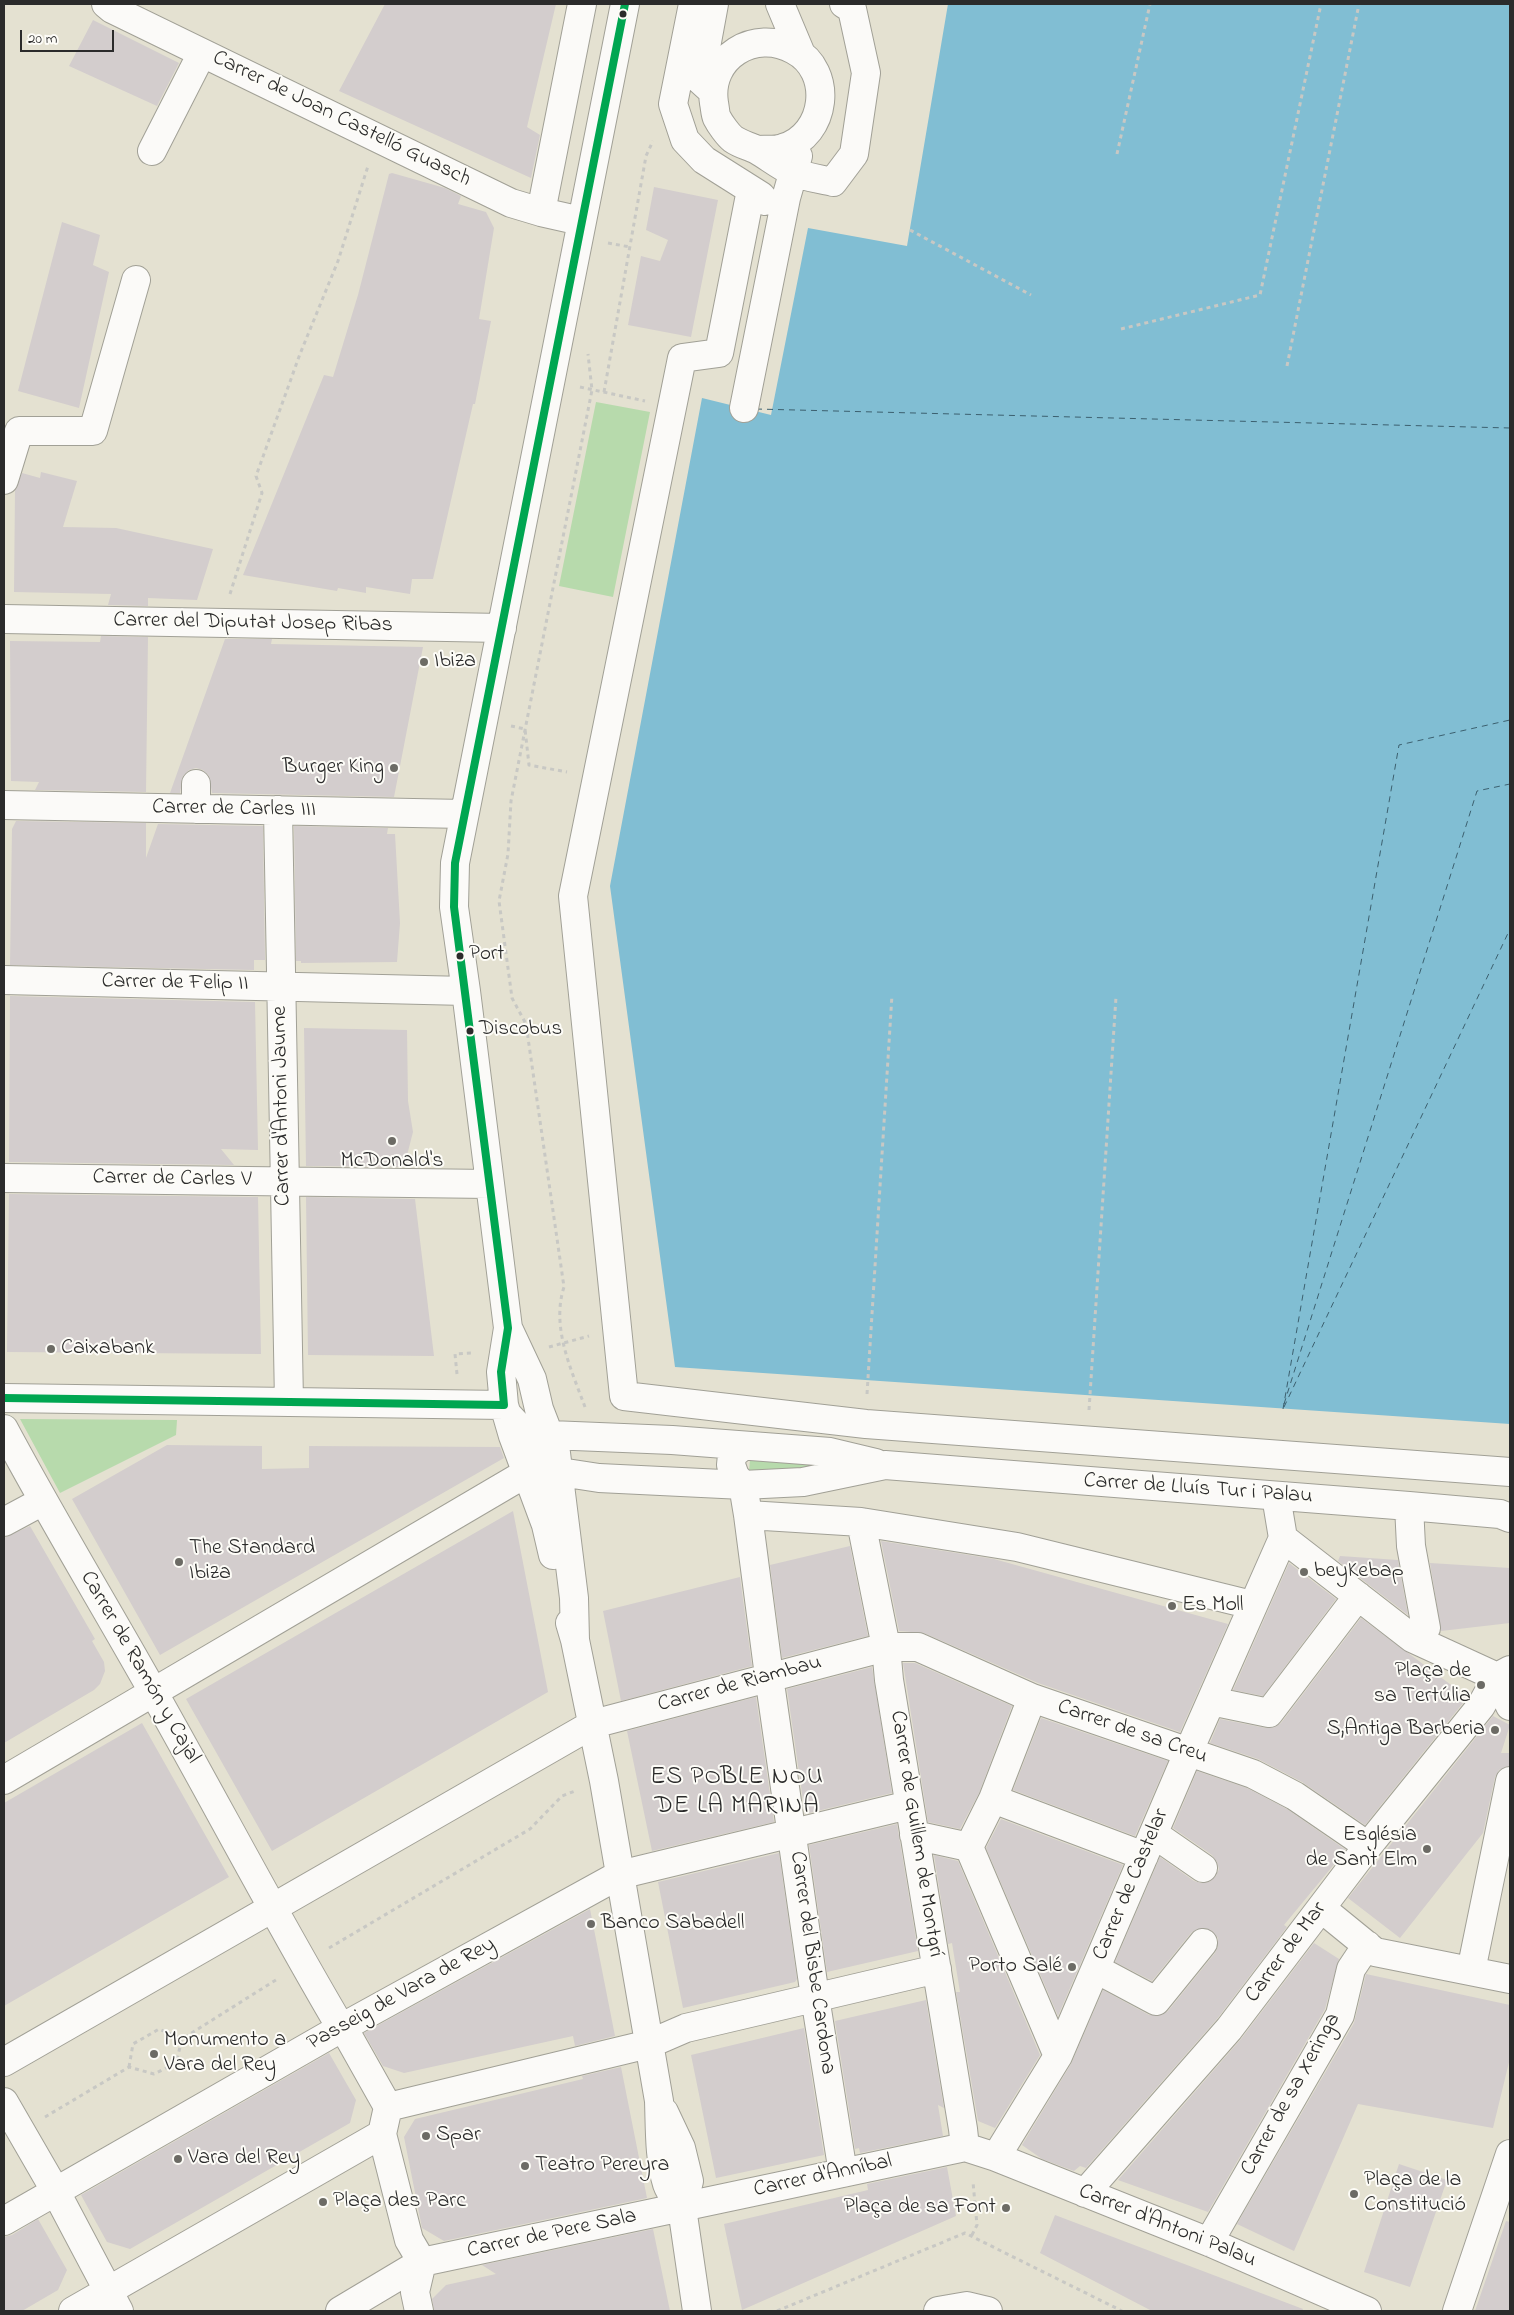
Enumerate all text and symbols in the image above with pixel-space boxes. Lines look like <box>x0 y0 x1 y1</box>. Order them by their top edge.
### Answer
unlabelled marker <box>618 9 628 19</box>
scale bar <box>22 20 116 52</box>
text: 20 m <box>28 28 57 50</box>
street label: Carrer de Joan Castelló Guasch <box>207 46 475 194</box>
street label: Carrer del Diputat Josep Ribas <box>113 608 393 640</box>
place label: Ibiza <box>434 649 476 675</box>
marker: Ibiza <box>418 656 430 668</box>
place label: Burger King <box>282 755 384 781</box>
marker: Burger King <box>388 762 400 774</box>
street label: Carrer de Carles III <box>152 795 316 825</box>
place label: Port <box>469 943 504 969</box>
marker: Port <box>455 951 465 961</box>
street label: Carrer de Felip II <box>101 970 249 998</box>
street label: Carrer d'Antoni Jaume <box>268 1006 298 1206</box>
place label: Discobus <box>479 1018 562 1044</box>
marker: Discobus <box>465 1026 475 1036</box>
marker: McDonald's <box>386 1135 398 1147</box>
place label: McDonald's <box>341 1149 443 1175</box>
street label: Carrer de Carles V <box>92 1165 252 1195</box>
place label: Caixabank <box>61 1336 155 1362</box>
marker: Caixabank <box>45 1343 57 1355</box>
street label: Carrer de Lluís Tur i Palau <box>1083 1469 1313 1511</box>
place label: The Standard Ibiza <box>189 1536 315 1588</box>
marker: The Standard Ibiza <box>173 1556 185 1568</box>
place label: beyKebap <box>1314 1559 1404 1585</box>
marker: beyKebap <box>1298 1566 1310 1578</box>
street label: Carrer de Ramón y Cajal <box>73 1567 205 1769</box>
place label: Es Moll <box>1182 1593 1244 1619</box>
marker: Es Moll <box>1166 1600 1178 1612</box>
street label: Carrer de Riambau <box>655 1650 825 1720</box>
place label: Plaça de sa Tertúlia <box>1374 1659 1471 1710</box>
marker: Plaça de sa Tertúlia <box>1475 1679 1487 1691</box>
street label: Carrer de sa Creu <box>1053 1695 1211 1771</box>
street label: Carrer de Guillem de Montgrí <box>882 1709 948 1959</box>
place label: S,Antiga Barberia <box>1326 1717 1485 1743</box>
marker: S,Antiga Barberia <box>1489 1724 1501 1736</box>
district label: ES POBLE NOU DE LA MARINA <box>649 1764 825 1823</box>
street label: Carrer de Castelar <box>1088 1805 1176 1965</box>
place label: Església de Sant Elm <box>1305 1823 1417 1874</box>
marker: Església de Sant Elm <box>1421 1843 1433 1855</box>
street label: Carrer del Bisbe Cardona <box>782 1850 840 2076</box>
street label: Carrer de Mar <box>1240 1897 1334 2009</box>
place label: Banco Sabadell <box>601 1911 744 1937</box>
marker: Banco Sabadell <box>585 1918 597 1930</box>
street label: Passeig de Vara de Rey <box>303 1932 501 2058</box>
place label: Porto Salé <box>968 1954 1062 1980</box>
marker: Porto Salé <box>1066 1961 1078 1973</box>
street label: Carrer de sa Xeringa <box>1236 2009 1348 2181</box>
place label: Monumento a Vara del Rey <box>164 2028 286 2080</box>
marker: Monumento a Vara del Rey <box>148 2048 160 2060</box>
place label: Spar <box>436 2123 481 2149</box>
marker: Spar <box>420 2130 432 2142</box>
place label: Vara del Rey <box>188 2146 300 2172</box>
street label: Carrer d'Anníbal <box>751 2149 895 2205</box>
marker: Vara del Rey <box>172 2153 184 2165</box>
place label: Teatro Pereyra <box>535 2153 669 2179</box>
marker: Teatro Pereyra <box>519 2160 531 2172</box>
place label: Plaça de la Constitució <box>1364 2168 1466 2220</box>
street label: Carrer d'Antoni Palau <box>1074 2179 1260 2275</box>
marker: Plaça de la Constitució <box>1348 2188 1360 2200</box>
place label: Plaça des Parc <box>333 2189 466 2215</box>
place label: Plaça de sa Font <box>844 2195 996 2221</box>
marker: Plaça des Parc <box>317 2196 329 2208</box>
marker: Plaça de sa Font <box>1000 2202 1012 2214</box>
street label: Carrer de Pere Sala <box>465 2204 639 2266</box>

